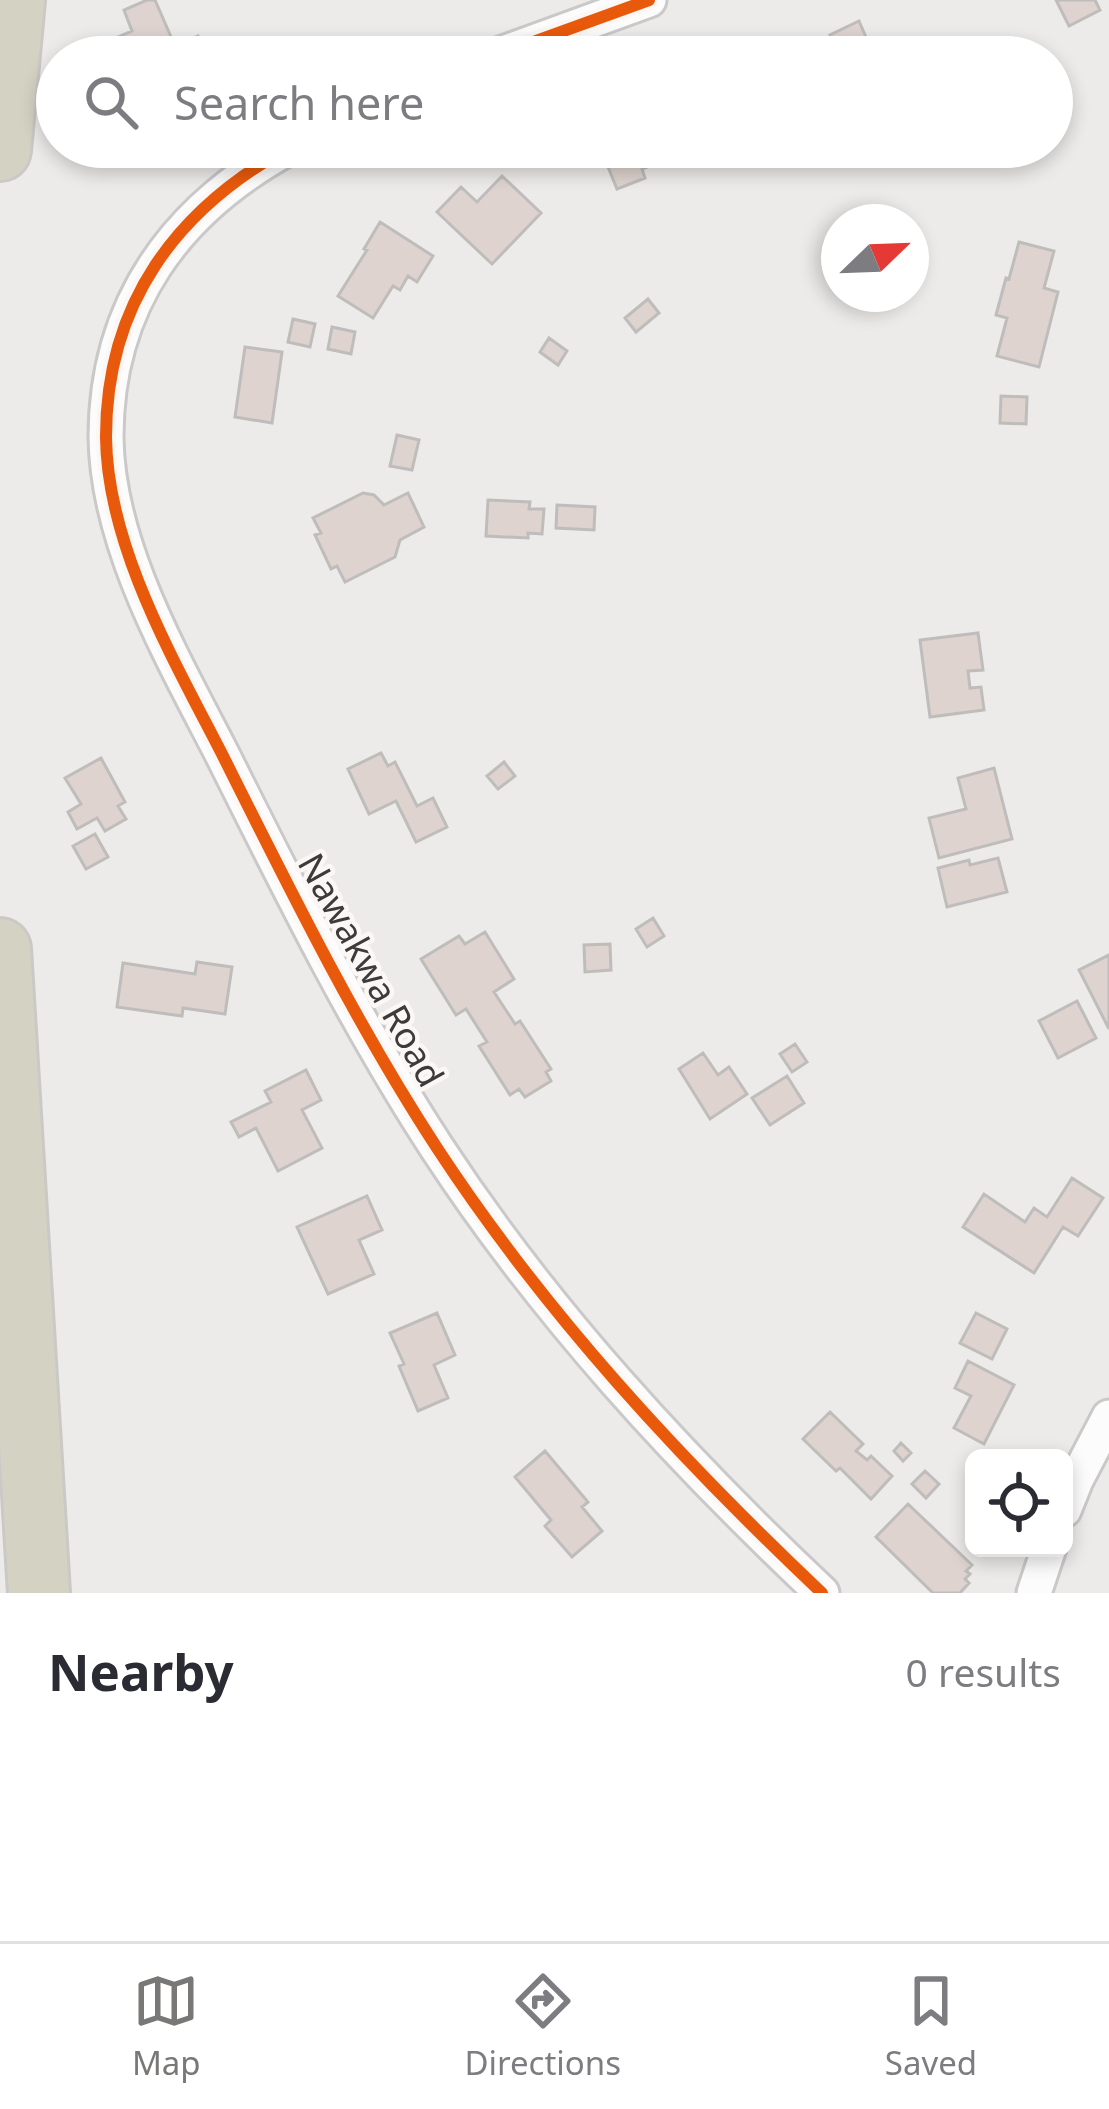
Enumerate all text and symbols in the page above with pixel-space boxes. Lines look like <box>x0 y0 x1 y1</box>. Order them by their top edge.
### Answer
search box <box>36 36 1073 168</box>
icon: search <box>78 69 144 135</box>
text: Search here <box>174 72 424 133</box>
north arrow <box>821 204 929 312</box>
street label: Nawakwa Road <box>287 844 456 1095</box>
map controls <box>965 1449 1073 1557</box>
button: locate <box>965 1449 1073 1557</box>
text: Nearby <box>48 1636 234 1706</box>
text: 0 results <box>906 1645 1061 1698</box>
tab: Map <box>132 1968 201 2085</box>
tab: Directions <box>464 1968 621 2085</box>
tab: Saved <box>885 1968 977 2085</box>

